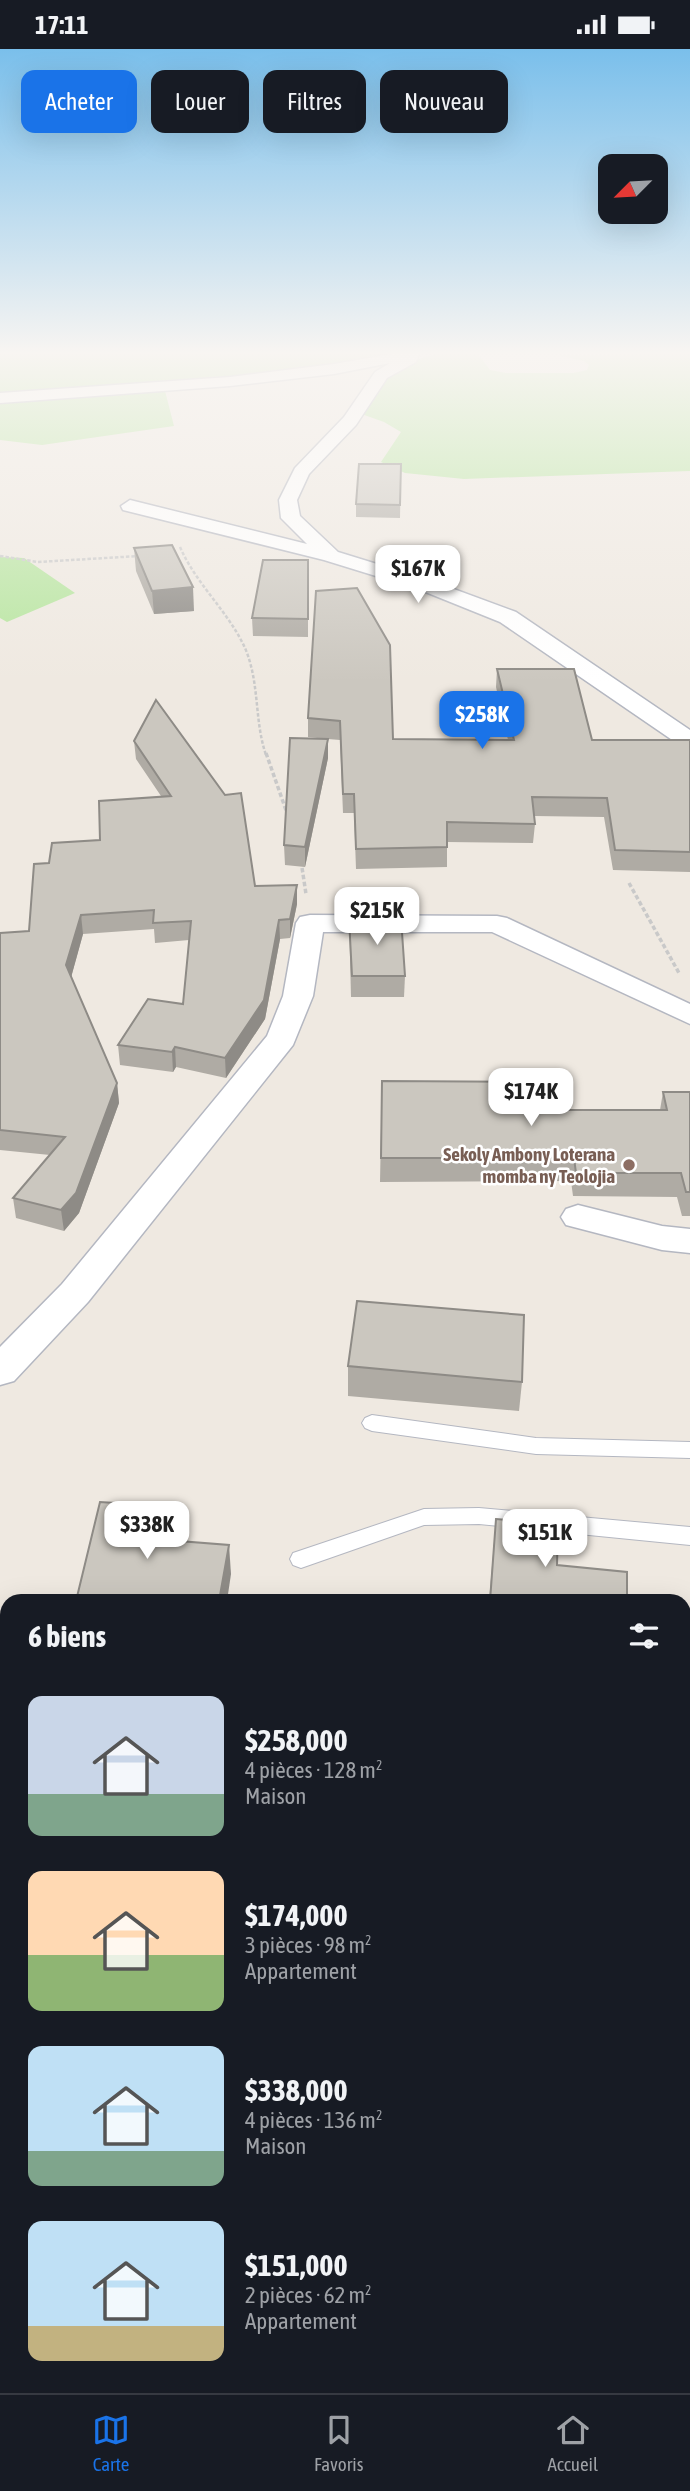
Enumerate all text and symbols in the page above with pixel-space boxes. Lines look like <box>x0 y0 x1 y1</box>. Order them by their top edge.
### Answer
text: 17:11 <box>35 10 89 40</box>
chip: Acheter <box>21 70 137 133</box>
chip: Louer <box>151 70 249 133</box>
chip: Filtres <box>263 70 366 133</box>
chip: Nouveau <box>380 70 508 133</box>
north arrow <box>598 154 668 224</box>
map controls <box>598 154 668 224</box>
pin: $167K <box>369 545 467 605</box>
text: $167K <box>391 555 445 581</box>
pin: $258K <box>433 691 531 751</box>
text: $258K <box>455 701 509 727</box>
pin: $215K <box>328 887 426 947</box>
text: $215K <box>350 897 404 923</box>
pin: $174K <box>482 1069 580 1128</box>
text: $174K <box>504 1078 558 1104</box>
place label: Sekoly Ambony Loterana momba ny Teolojia <box>443 1143 615 1187</box>
marker: Sekoly Ambony Loterana momba ny Teolojia <box>621 1157 637 1173</box>
pin: $338K <box>98 1501 196 1561</box>
pin: $151K <box>496 1509 594 1569</box>
text: $338K <box>120 1511 174 1537</box>
text: $151K <box>518 1519 572 1545</box>
icon: filters <box>625 1617 663 1655</box>
text: 6 biens <box>28 1619 106 1653</box>
text: $258,000 <box>245 1723 348 1757</box>
icon: home <box>84 1724 168 1808</box>
text: 4 pièces · 128 m² <box>245 1757 382 1783</box>
text: Maison <box>245 1783 306 1809</box>
text: $174,000 <box>245 1898 348 1932</box>
icon: home <box>84 1899 168 1983</box>
text: 3 pièces · 98 m² <box>245 1932 372 1958</box>
text: Appartement <box>245 1958 357 1984</box>
text: $338,000 <box>245 2073 348 2107</box>
icon: home <box>84 2074 168 2158</box>
text: 4 pièces · 136 m² <box>245 2107 382 2133</box>
text: Maison <box>245 2133 306 2159</box>
text: $151,000 <box>245 2248 348 2282</box>
icon: home <box>84 2249 168 2333</box>
text: 2 pièces · 62 m² <box>245 2282 372 2308</box>
text: Appartement <box>245 2308 357 2334</box>
tab: Carte <box>92 2411 130 2475</box>
tab: Favoris <box>314 2411 363 2475</box>
tab: Accueil <box>547 2411 598 2475</box>

